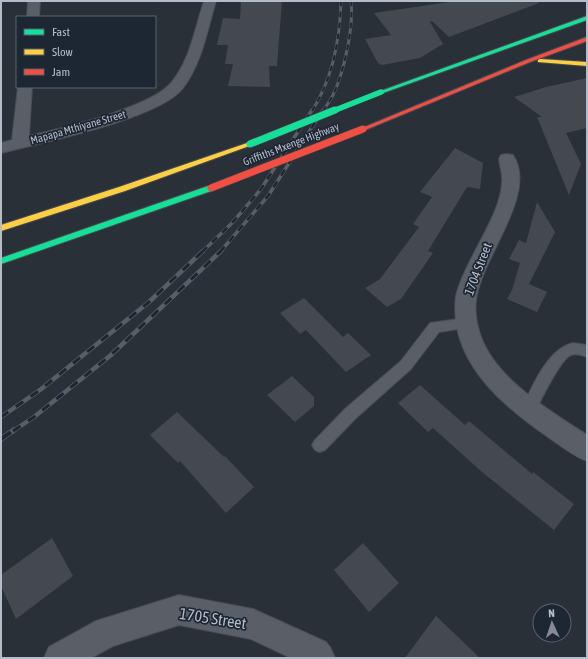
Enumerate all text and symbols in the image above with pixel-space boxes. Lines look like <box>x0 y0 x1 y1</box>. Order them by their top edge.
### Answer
legend <box>16 16 156 88</box>
text: Fast <box>52 25 70 39</box>
text: Slow <box>52 45 73 59</box>
text: Jam <box>52 65 70 79</box>
street label: Mapapa Mthiyane Street <box>29 108 127 146</box>
street label: Griffiths Mxenge Highway <box>241 120 341 168</box>
street label: 1704 Street <box>461 241 495 297</box>
north arrow <box>532 603 572 643</box>
street label: 1705 Street <box>178 604 248 632</box>
text: N <box>548 607 555 619</box>

